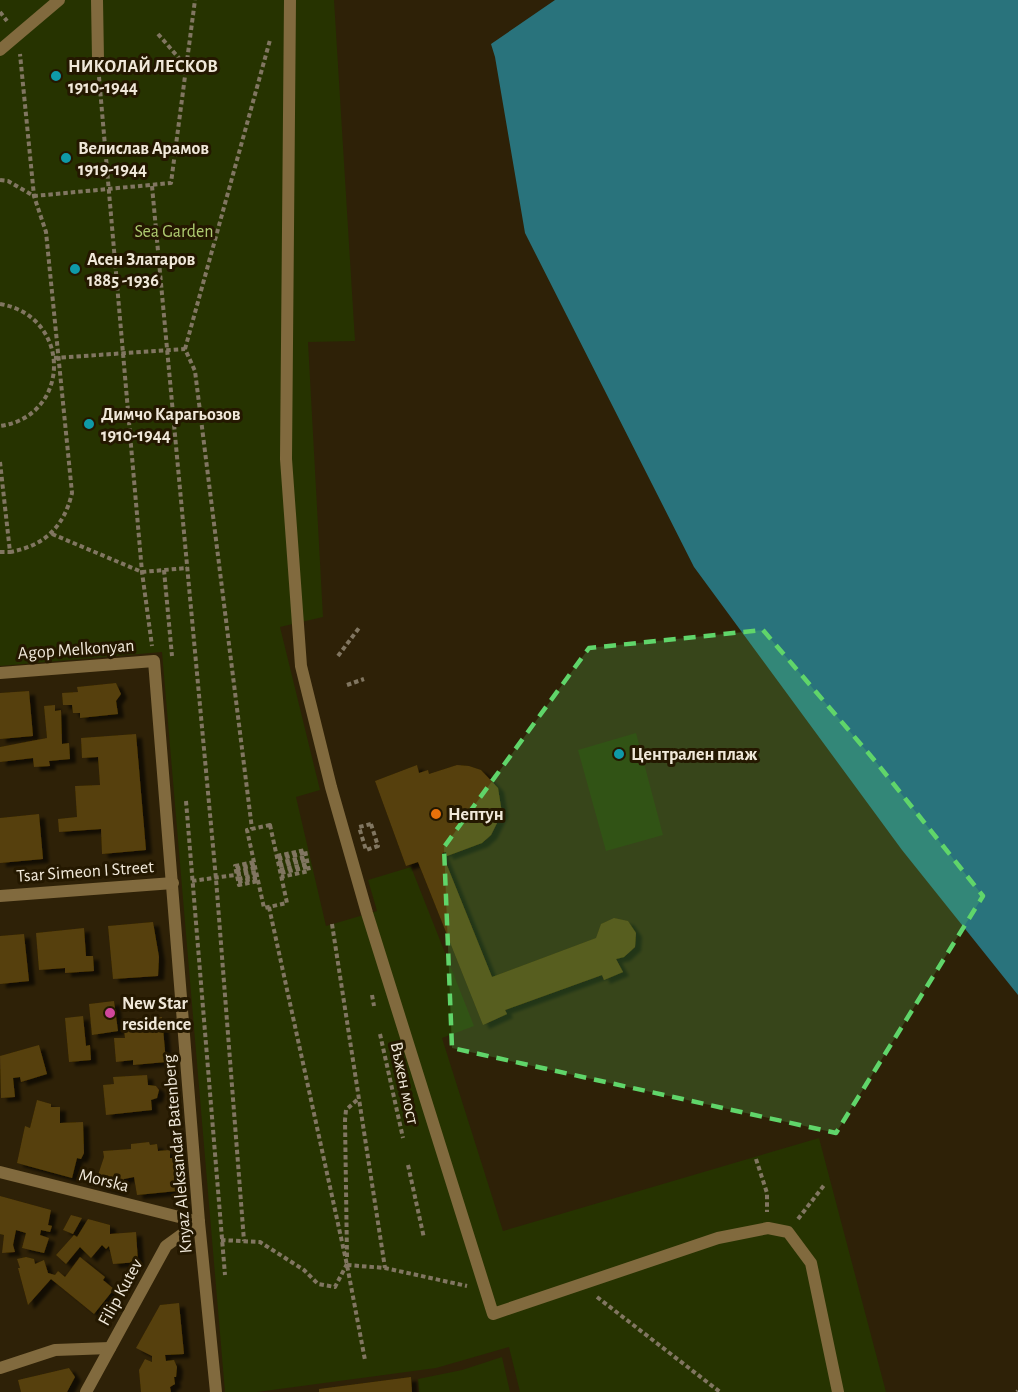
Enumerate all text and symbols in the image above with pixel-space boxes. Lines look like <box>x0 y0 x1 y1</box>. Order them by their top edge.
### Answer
place label: НИКОЛАЙ ЛЕСКОВ 1910-1944 <box>68 56 218 97</box>
marker: НИКОЛАЙ ЛЕСКОВ 1910-1944 <box>49 69 63 83</box>
place label: Велислав Арамов 1919-1944 <box>78 140 209 179</box>
marker: Велислав Арамов 1919-1944 <box>59 151 73 165</box>
park label: Sea Garden <box>134 223 214 241</box>
place label: Асен Златаров 1885 -1936 <box>87 251 195 290</box>
marker: Асен Златаров 1885 -1936 <box>68 262 82 276</box>
place label: Димчо Карагьозов 1910-1944 <box>101 406 241 445</box>
marker: Димчо Карагьозов 1910-1944 <box>82 417 96 431</box>
street label: Agop Melkonyan <box>17 637 135 663</box>
place label: Централен плаж <box>631 746 757 764</box>
marker: Централен плаж <box>612 747 626 761</box>
place label: Нептун <box>448 806 504 824</box>
marker: Нептун <box>429 807 443 821</box>
street label: Tsar Simeon I Street <box>16 858 155 886</box>
place label: New Star residence <box>122 995 191 1034</box>
marker: New Star residence <box>103 1006 117 1020</box>
street label: Въжен мост <box>386 1040 422 1127</box>
street label: Knyaz Aleksandar Batenberg <box>160 1053 196 1254</box>
street label: Morska <box>77 1166 131 1196</box>
street label: Filip Kutev <box>95 1256 147 1329</box>

